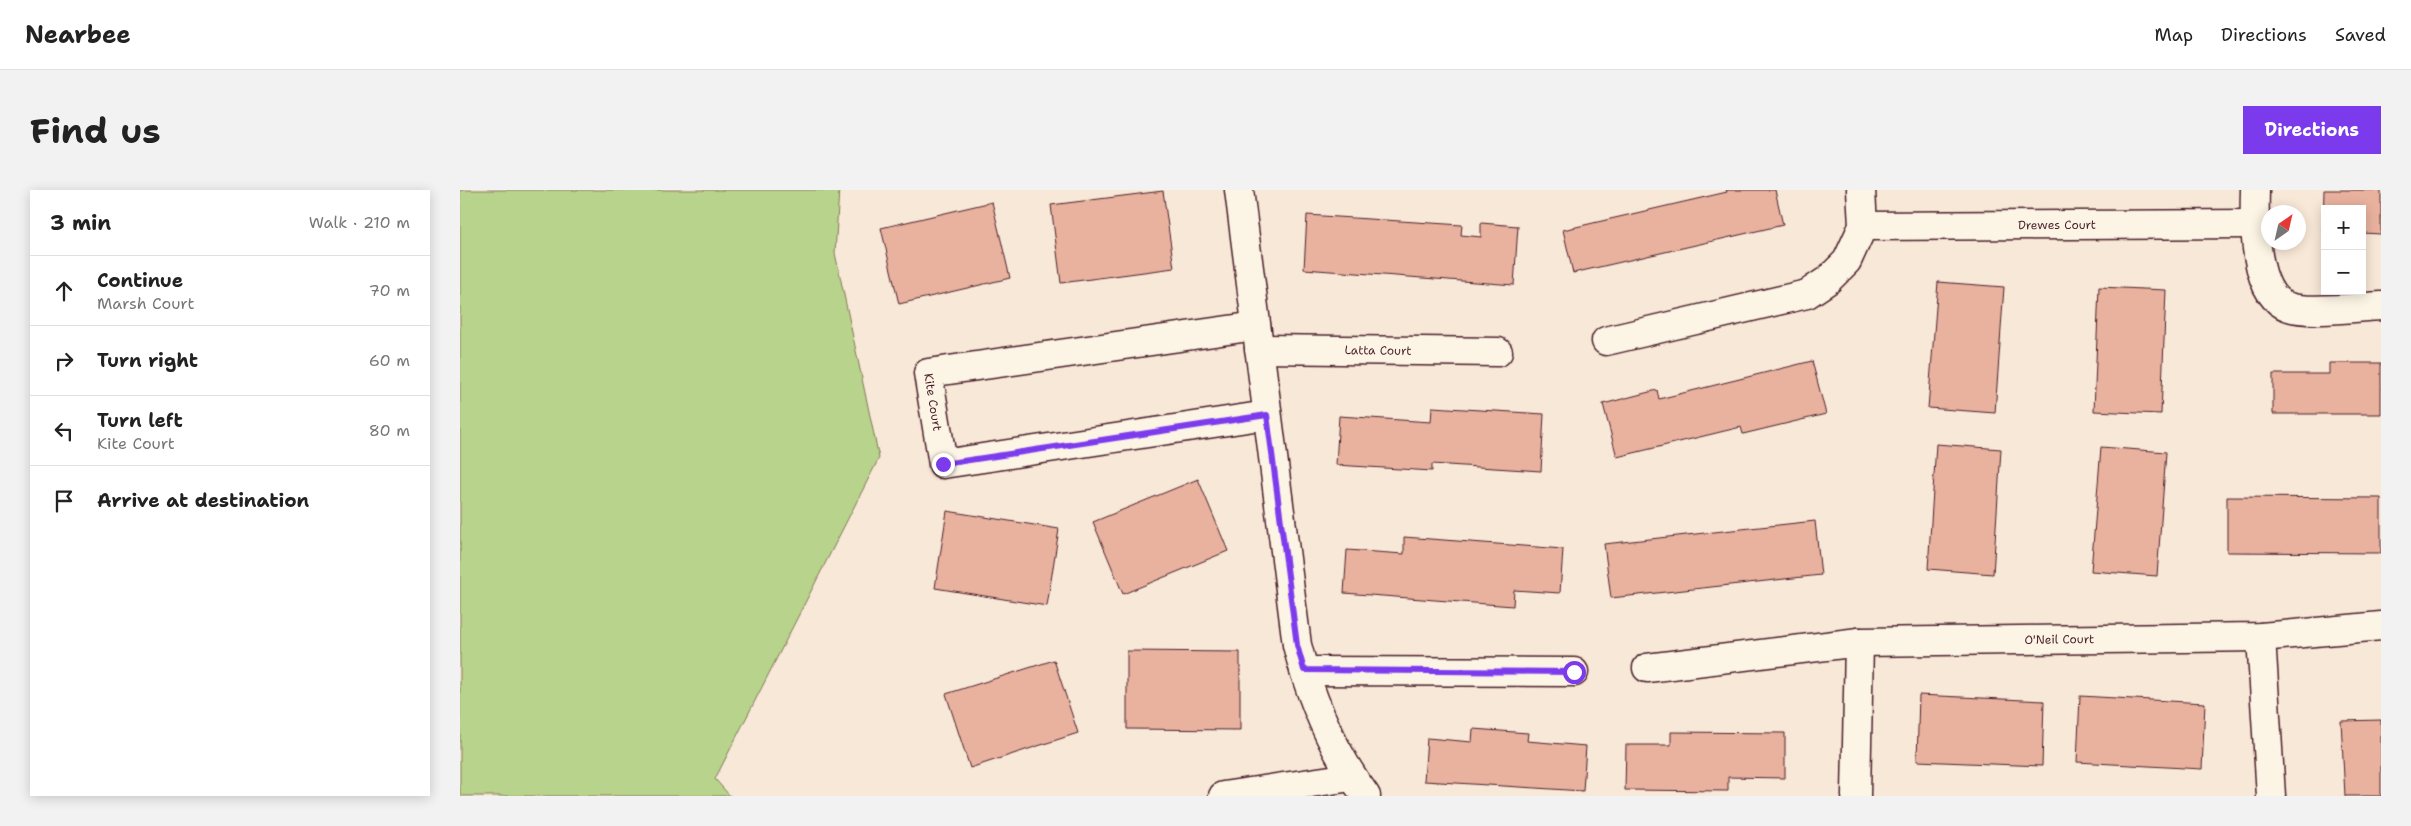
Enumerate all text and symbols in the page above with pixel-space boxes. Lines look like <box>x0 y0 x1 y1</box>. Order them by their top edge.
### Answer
text: Nearbee <box>25 19 131 51</box>
text: Map <box>2155 23 2193 47</box>
text: Directions <box>2221 23 2307 47</box>
text: Saved <box>2335 23 2386 47</box>
button: Directions <box>2243 106 2381 154</box>
text: Find us <box>30 107 161 154</box>
north arrow <box>2261 205 2306 250</box>
map controls <box>2321 205 2366 295</box>
button: + <box>2321 205 2366 250</box>
text: 3 min <box>50 209 111 237</box>
text: Walk · 210 m <box>309 212 410 233</box>
street label: Drewes Court <box>2018 217 2096 233</box>
button: − <box>2321 250 2366 295</box>
text: Continue <box>97 268 183 293</box>
icon: ahead <box>50 277 78 305</box>
text: 70 m <box>369 280 410 301</box>
text: Marsh Court <box>97 293 194 314</box>
street label: Latta Court <box>1344 342 1412 359</box>
icon: right <box>50 347 78 375</box>
text: Turn right <box>97 348 198 373</box>
text: 60 m <box>369 350 410 371</box>
street label: Kite Court <box>920 372 945 432</box>
text: Turn left <box>97 408 183 433</box>
icon: left <box>50 417 78 445</box>
text: 80 m <box>369 420 410 441</box>
text: Kite Court <box>97 433 175 454</box>
route end <box>932 453 955 476</box>
icon: arrive <box>50 487 78 515</box>
text: Arrive at destination <box>97 488 309 513</box>
street label: O'Neil Court <box>2024 631 2094 648</box>
route start <box>1563 661 1586 684</box>

